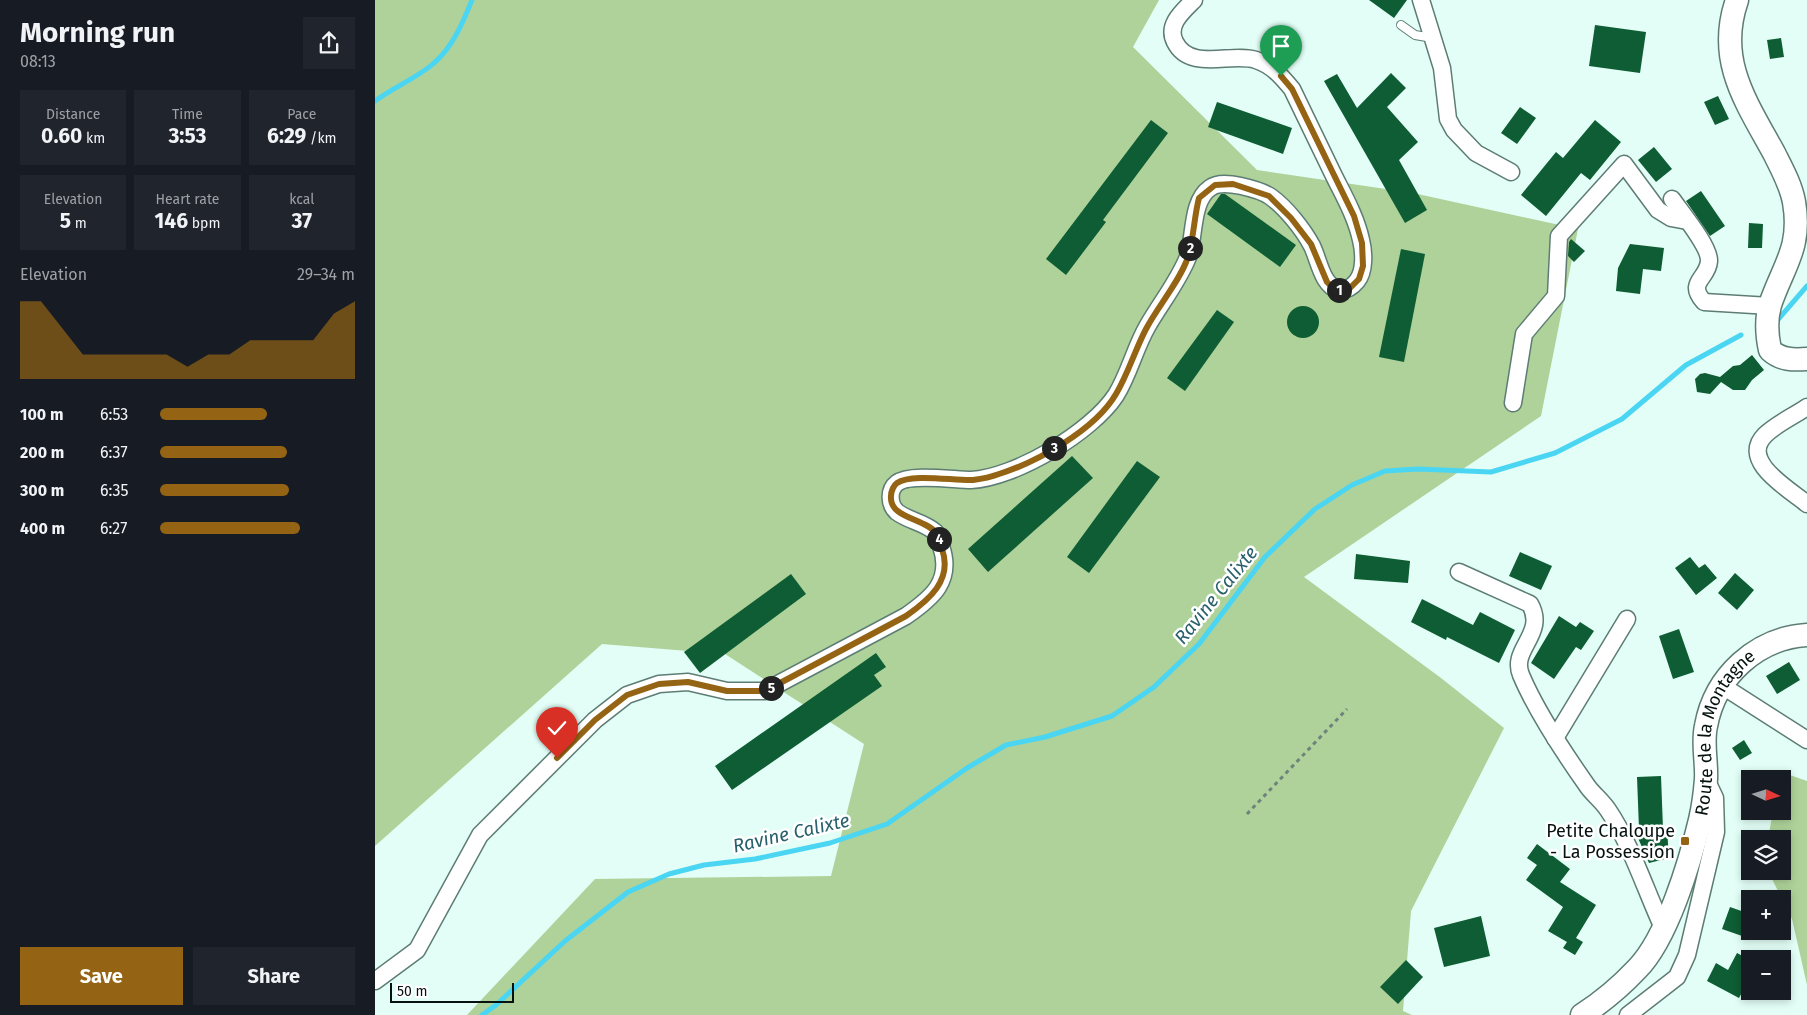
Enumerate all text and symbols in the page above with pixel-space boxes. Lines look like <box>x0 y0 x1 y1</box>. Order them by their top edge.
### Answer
text: Morning run <box>20 16 175 49</box>
button: share <box>303 17 355 69</box>
pin <box>1260 25 1302 76</box>
icon: arrive <box>1267 32 1295 60</box>
text: 08:13 <box>20 52 56 71</box>
text: Distance <box>46 106 100 123</box>
text: Time <box>172 106 203 123</box>
text: Pace <box>287 106 316 123</box>
text: 0.60 <box>41 123 82 149</box>
text: 3:53 <box>168 123 207 149</box>
text: 6:29 <box>267 123 306 149</box>
text: km <box>82 130 105 147</box>
text: /km <box>306 130 337 147</box>
text: Elevation <box>44 191 103 208</box>
text: Heart rate <box>156 191 219 208</box>
text: kcal <box>289 191 314 208</box>
text: 5 <box>60 208 71 234</box>
text: 146 <box>155 208 188 234</box>
text: 37 <box>292 208 312 234</box>
text: m <box>71 215 87 232</box>
text: bpm <box>188 215 220 232</box>
pin: 2 <box>1177 236 1203 260</box>
text: 2 <box>1187 240 1194 257</box>
text: Elevation <box>20 265 87 284</box>
text: 29–34 m <box>297 265 355 284</box>
pin: 1 <box>1327 278 1351 302</box>
text: 1 <box>1336 282 1343 299</box>
text: 100 m <box>20 405 63 424</box>
text: 6:53 <box>100 405 128 424</box>
pin: 3 <box>1041 436 1067 460</box>
text: 3 <box>1051 440 1058 457</box>
text: 200 m <box>20 443 64 462</box>
text: 6:37 <box>100 443 128 462</box>
text: 300 m <box>20 481 64 500</box>
text: 6:35 <box>100 481 129 500</box>
text: 400 m <box>20 519 65 538</box>
text: 6:27 <box>100 519 127 538</box>
pin: 4 <box>927 526 951 552</box>
text: 4 <box>936 531 943 548</box>
water label: Ravine Calixte <box>1170 541 1263 649</box>
street label: Route de la Montagne <box>1690 645 1759 818</box>
pin: 5 <box>759 676 783 700</box>
text: 5 <box>768 680 775 697</box>
pin <box>536 707 578 758</box>
icon: check <box>543 714 571 742</box>
north arrow <box>1741 770 1791 820</box>
map controls <box>1741 770 1791 1000</box>
water label: Ravine Calixte <box>730 808 852 858</box>
place label: Petite Chaloupe - La Possession <box>1546 820 1675 863</box>
button: layers <box>1741 830 1791 880</box>
marker: Petite Chaloupe - La Possession <box>1679 835 1691 847</box>
button: + <box>1741 890 1791 940</box>
button: Save <box>20 947 183 1005</box>
button: Share <box>193 947 355 1005</box>
button: − <box>1741 950 1791 1000</box>
scale bar <box>390 980 514 1003</box>
text: 50 m <box>397 983 428 1000</box>

